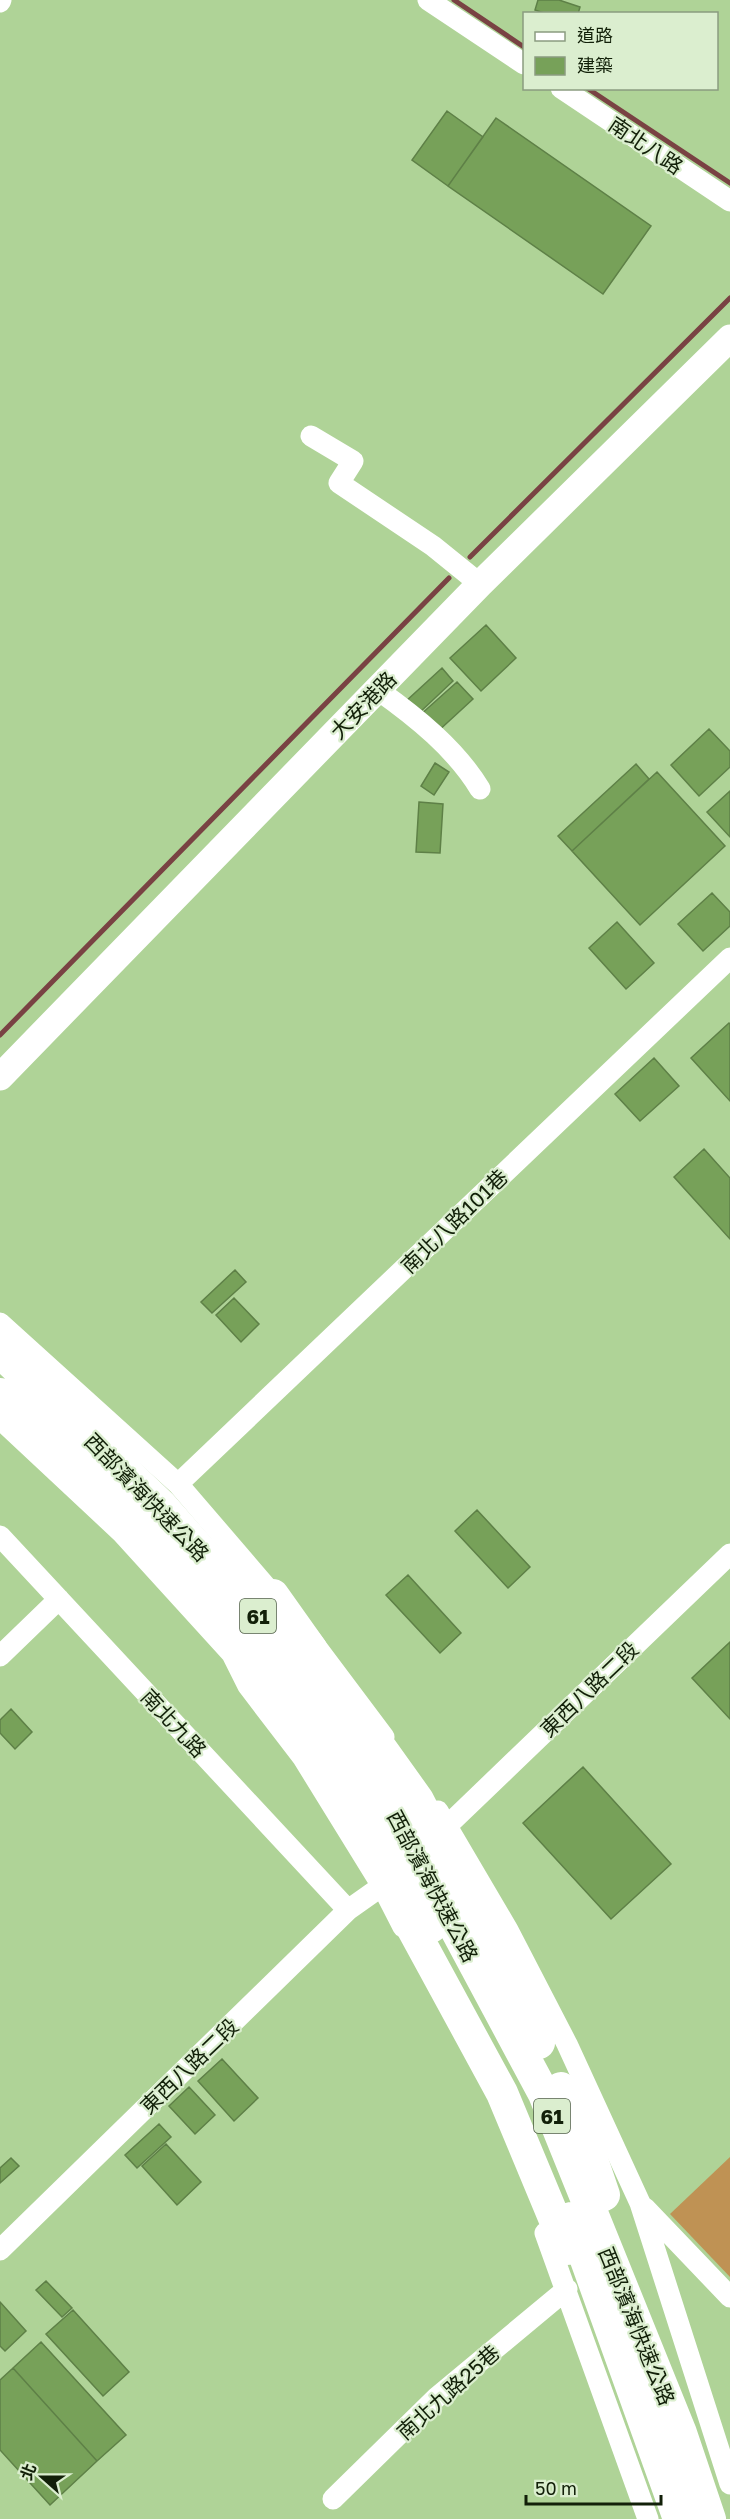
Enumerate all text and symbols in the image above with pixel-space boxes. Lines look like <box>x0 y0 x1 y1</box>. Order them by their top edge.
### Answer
legend <box>523 12 718 90</box>
text: 道路 <box>577 24 613 46</box>
text: 建築 <box>577 54 613 76</box>
street label: 南北八路 <box>604 111 688 179</box>
street label: 大安港路 <box>324 666 402 744</box>
street label: 南北八路101巷 <box>395 1164 513 1278</box>
street label: 西部濱海快速公路 <box>79 1428 215 1566</box>
road number: 61 <box>240 1599 276 1633</box>
street label: 東西八路二段 <box>535 1636 643 1742</box>
street label: 南北九路 <box>136 1683 212 1763</box>
street label: 西部濱海快速公路 <box>382 1806 484 1966</box>
street label: 東西八路二段 <box>135 2013 243 2119</box>
road number: 61 <box>534 2099 570 2133</box>
street label: 西部濱海快速公路 <box>593 2243 681 2409</box>
street label: 南北九路25巷 <box>391 2339 505 2445</box>
north arrow <box>12 2447 72 2507</box>
text: 北 <box>16 2461 40 2483</box>
scale bar <box>526 2468 661 2506</box>
text: 50 m <box>535 2477 577 2499</box>

